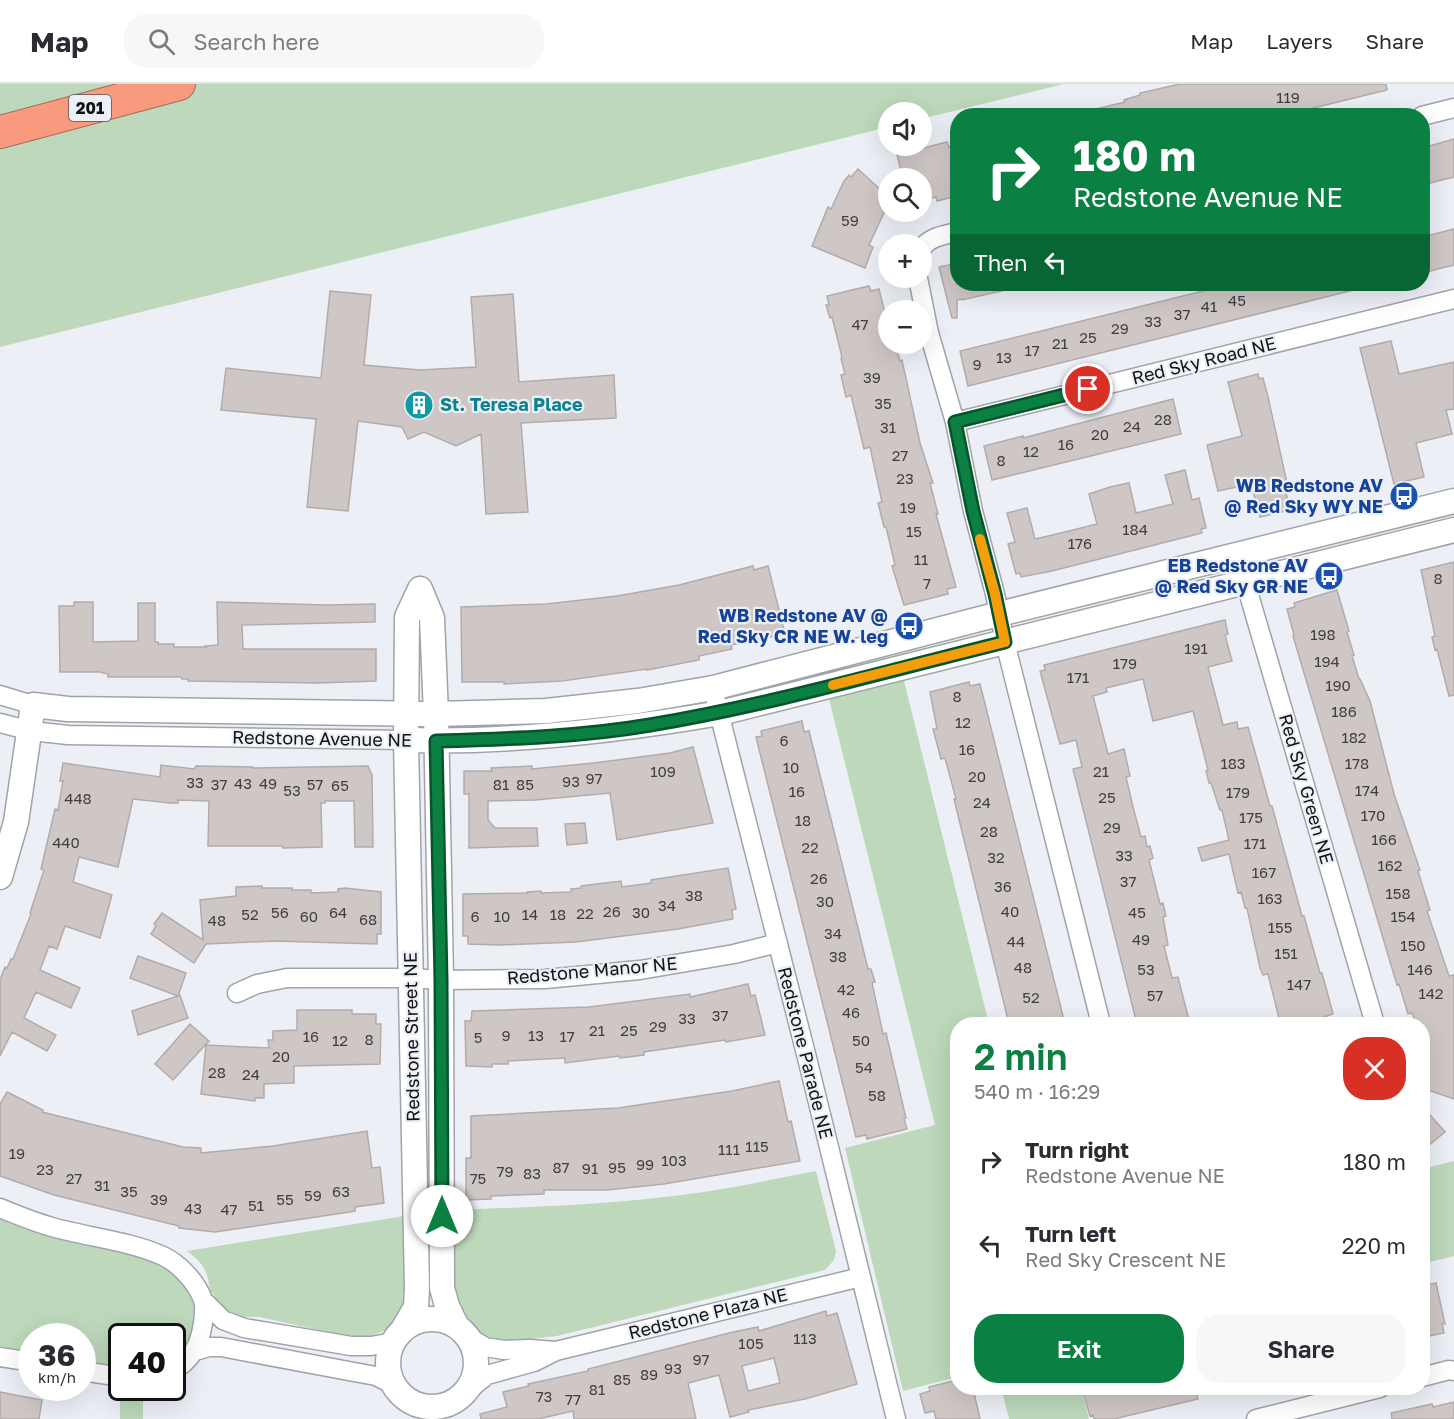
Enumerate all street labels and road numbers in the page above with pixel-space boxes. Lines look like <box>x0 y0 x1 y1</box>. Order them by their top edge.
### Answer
road number: 201 <box>69 95 111 121</box>
street label: Red Sky Road NE <box>1129 331 1278 389</box>
street label: Red Sky Green NE <box>1275 711 1339 866</box>
street label: Redstone Avenue NE <box>232 725 412 751</box>
street label: Redstone Street NE <box>399 952 423 1122</box>
street label: Redstone Manor NE <box>506 952 678 988</box>
street label: Redstone Parade NE <box>774 964 838 1141</box>
street label: Redstone Plaza NE <box>626 1283 790 1343</box>

